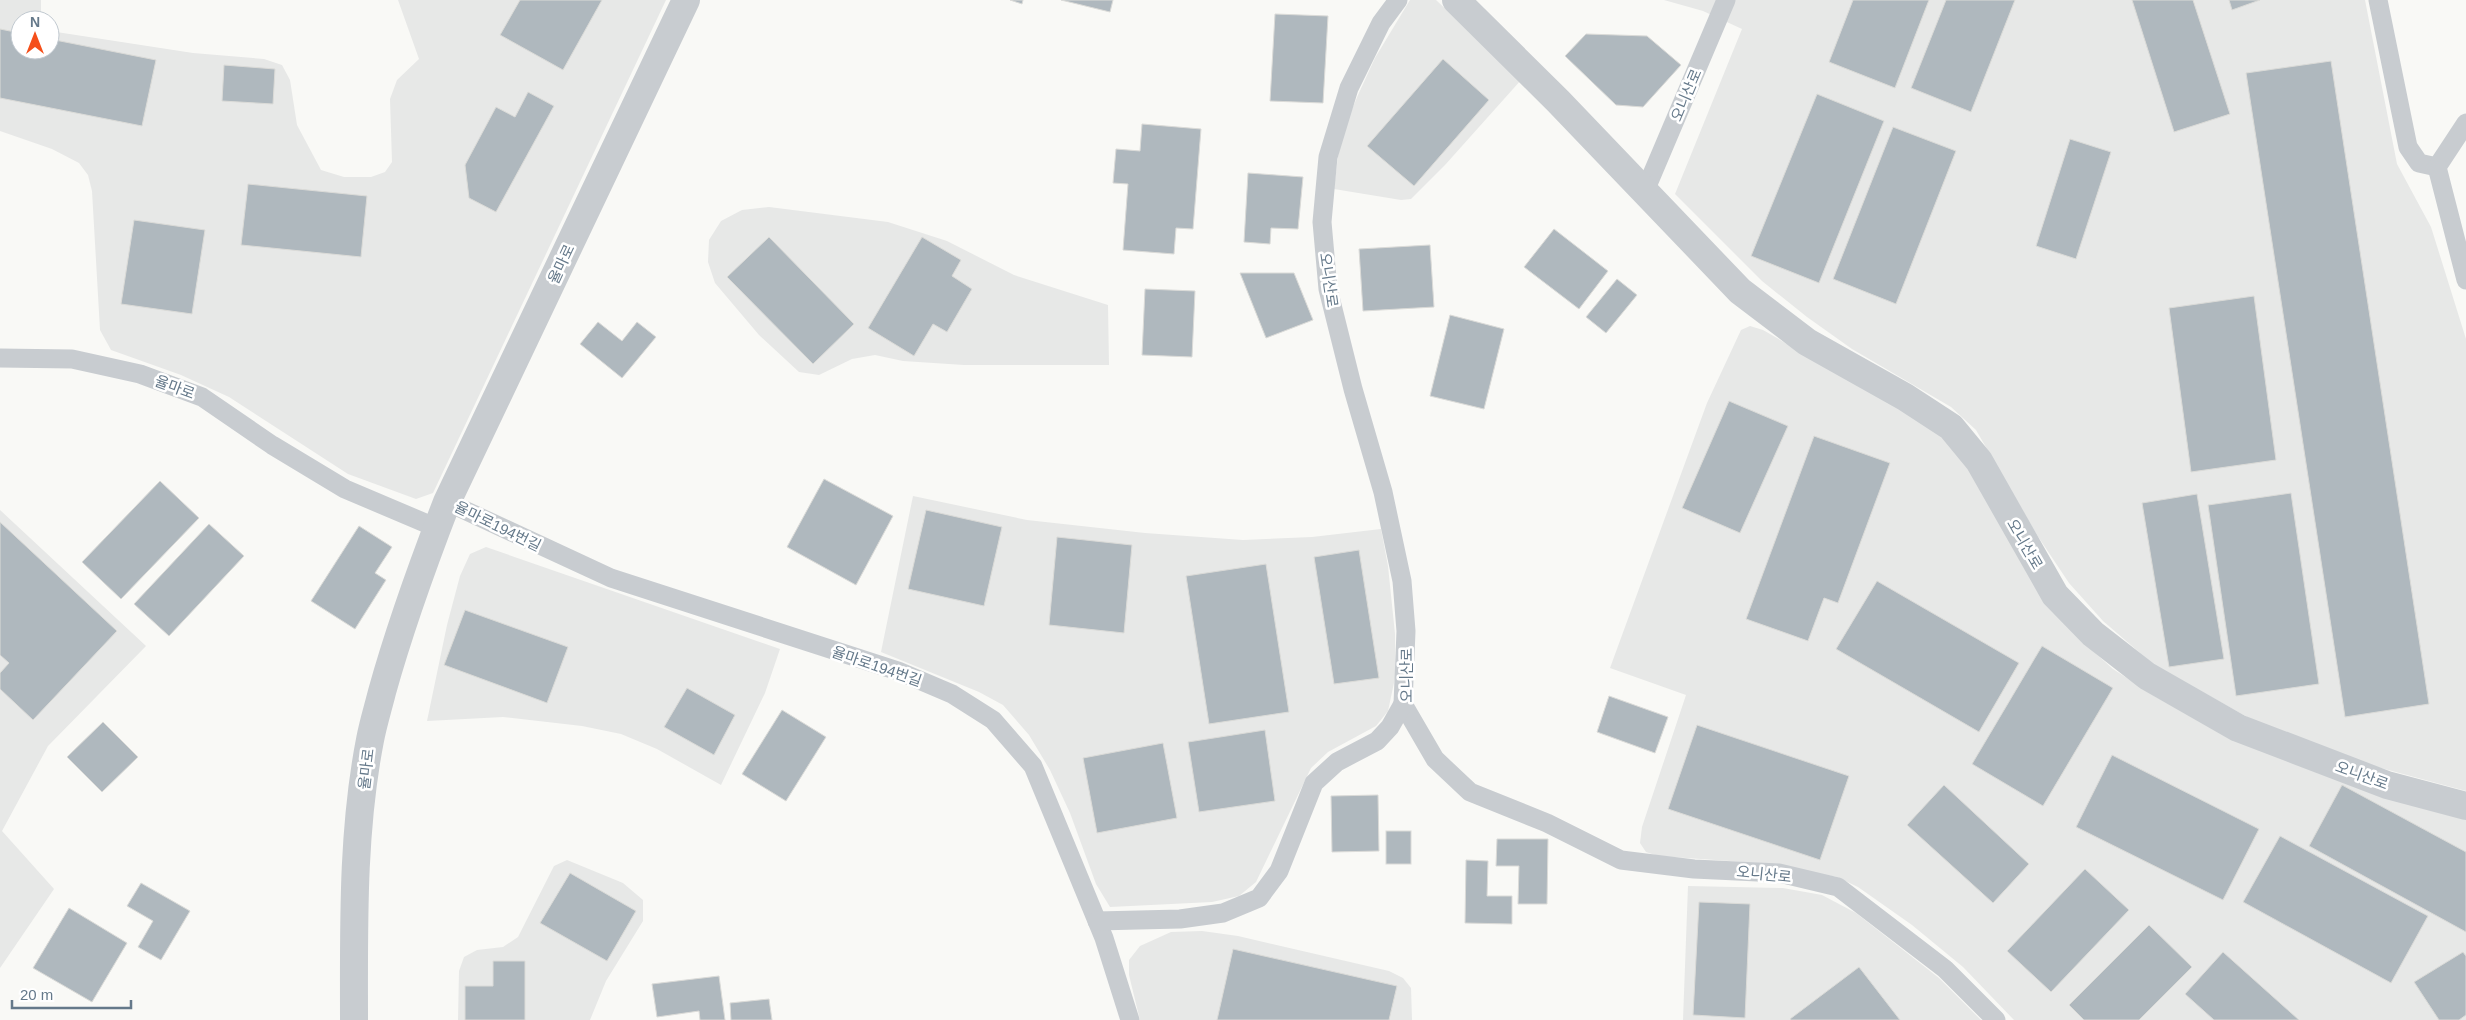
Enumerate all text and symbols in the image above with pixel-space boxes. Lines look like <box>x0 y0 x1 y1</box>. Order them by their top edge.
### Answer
north arrow <box>10 10 60 60</box>
text: N <box>30 14 40 30</box>
street label: 오니산로 <box>1667 66 1705 124</box>
street label: 율마로 <box>545 242 577 286</box>
street label: 오니산로 <box>1317 251 1341 309</box>
street label: 율마로 <box>153 372 197 402</box>
street label: 율마로194번길 <box>452 498 544 554</box>
street label: 오니산로 <box>2004 516 2046 572</box>
street label: 율마로194번길 <box>830 643 924 689</box>
street label: 오니산로 <box>1398 647 1415 703</box>
street label: 율마로 <box>355 747 377 791</box>
street label: 오니산로 <box>2333 758 2391 792</box>
street label: 오니산로 <box>1736 863 1792 885</box>
scale bar <box>12 978 131 1010</box>
text: 20 m <box>20 986 53 1003</box>

